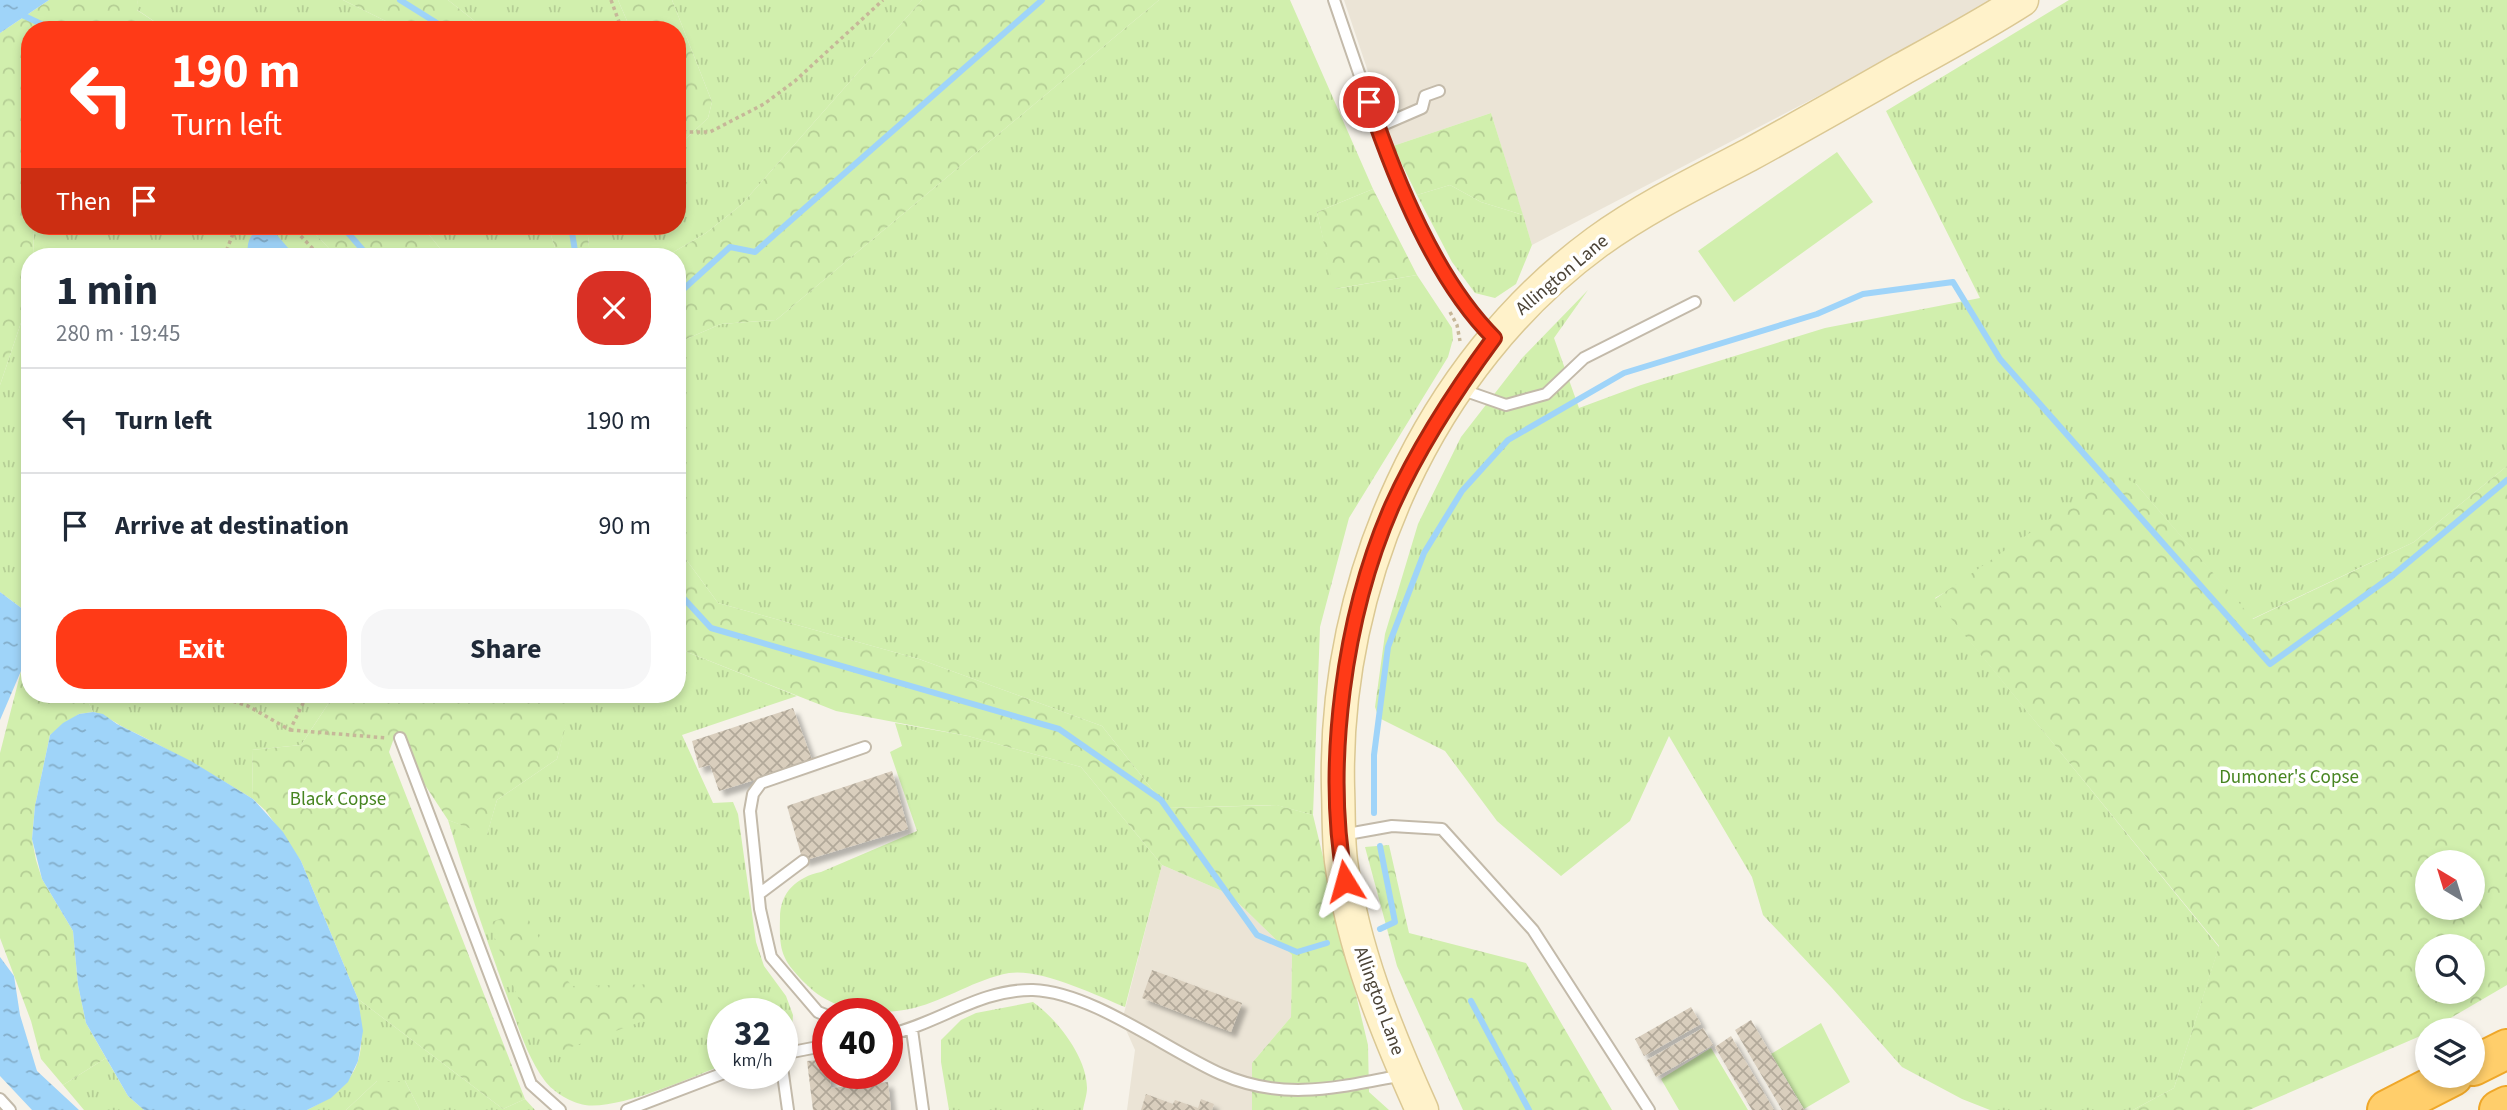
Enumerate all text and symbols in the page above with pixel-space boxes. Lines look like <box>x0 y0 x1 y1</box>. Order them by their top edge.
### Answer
text: 190 m <box>171 37 300 107</box>
icon: left <box>56 49 147 140</box>
pin <box>1339 72 1399 132</box>
icon: arrive <box>1350 83 1388 121</box>
text: Turn left <box>171 102 282 148</box>
icon: arrive <box>125 182 163 220</box>
text: Then <box>56 183 111 220</box>
street label: Allington Lane <box>1510 228 1614 322</box>
text: 1 min <box>56 261 158 321</box>
button: close <box>577 271 651 345</box>
text: 280 m · 19:45 <box>56 317 180 350</box>
icon: left <box>56 402 94 440</box>
text: Turn left <box>115 402 212 439</box>
text: 190 m <box>585 402 651 439</box>
icon: arrive <box>56 507 94 545</box>
text: Arrive at destination <box>115 507 349 544</box>
text: 90 m <box>598 507 651 544</box>
button: Exit <box>56 609 347 689</box>
button: Share <box>361 609 651 689</box>
park label: Dumoner's Copse <box>2219 764 2359 791</box>
park label: Black Copse <box>290 786 386 813</box>
position arrow <box>1308 844 1382 918</box>
north arrow <box>2415 850 2485 920</box>
map controls <box>2415 850 2485 1088</box>
button: search <box>2415 934 2485 1004</box>
street label: Allington Lane <box>1347 943 1411 1059</box>
speed limit sign: 40 <box>812 998 903 1089</box>
text: 32 <box>734 1009 771 1059</box>
button: layers <box>2415 1018 2485 1088</box>
text: km/h <box>733 1048 772 1073</box>

